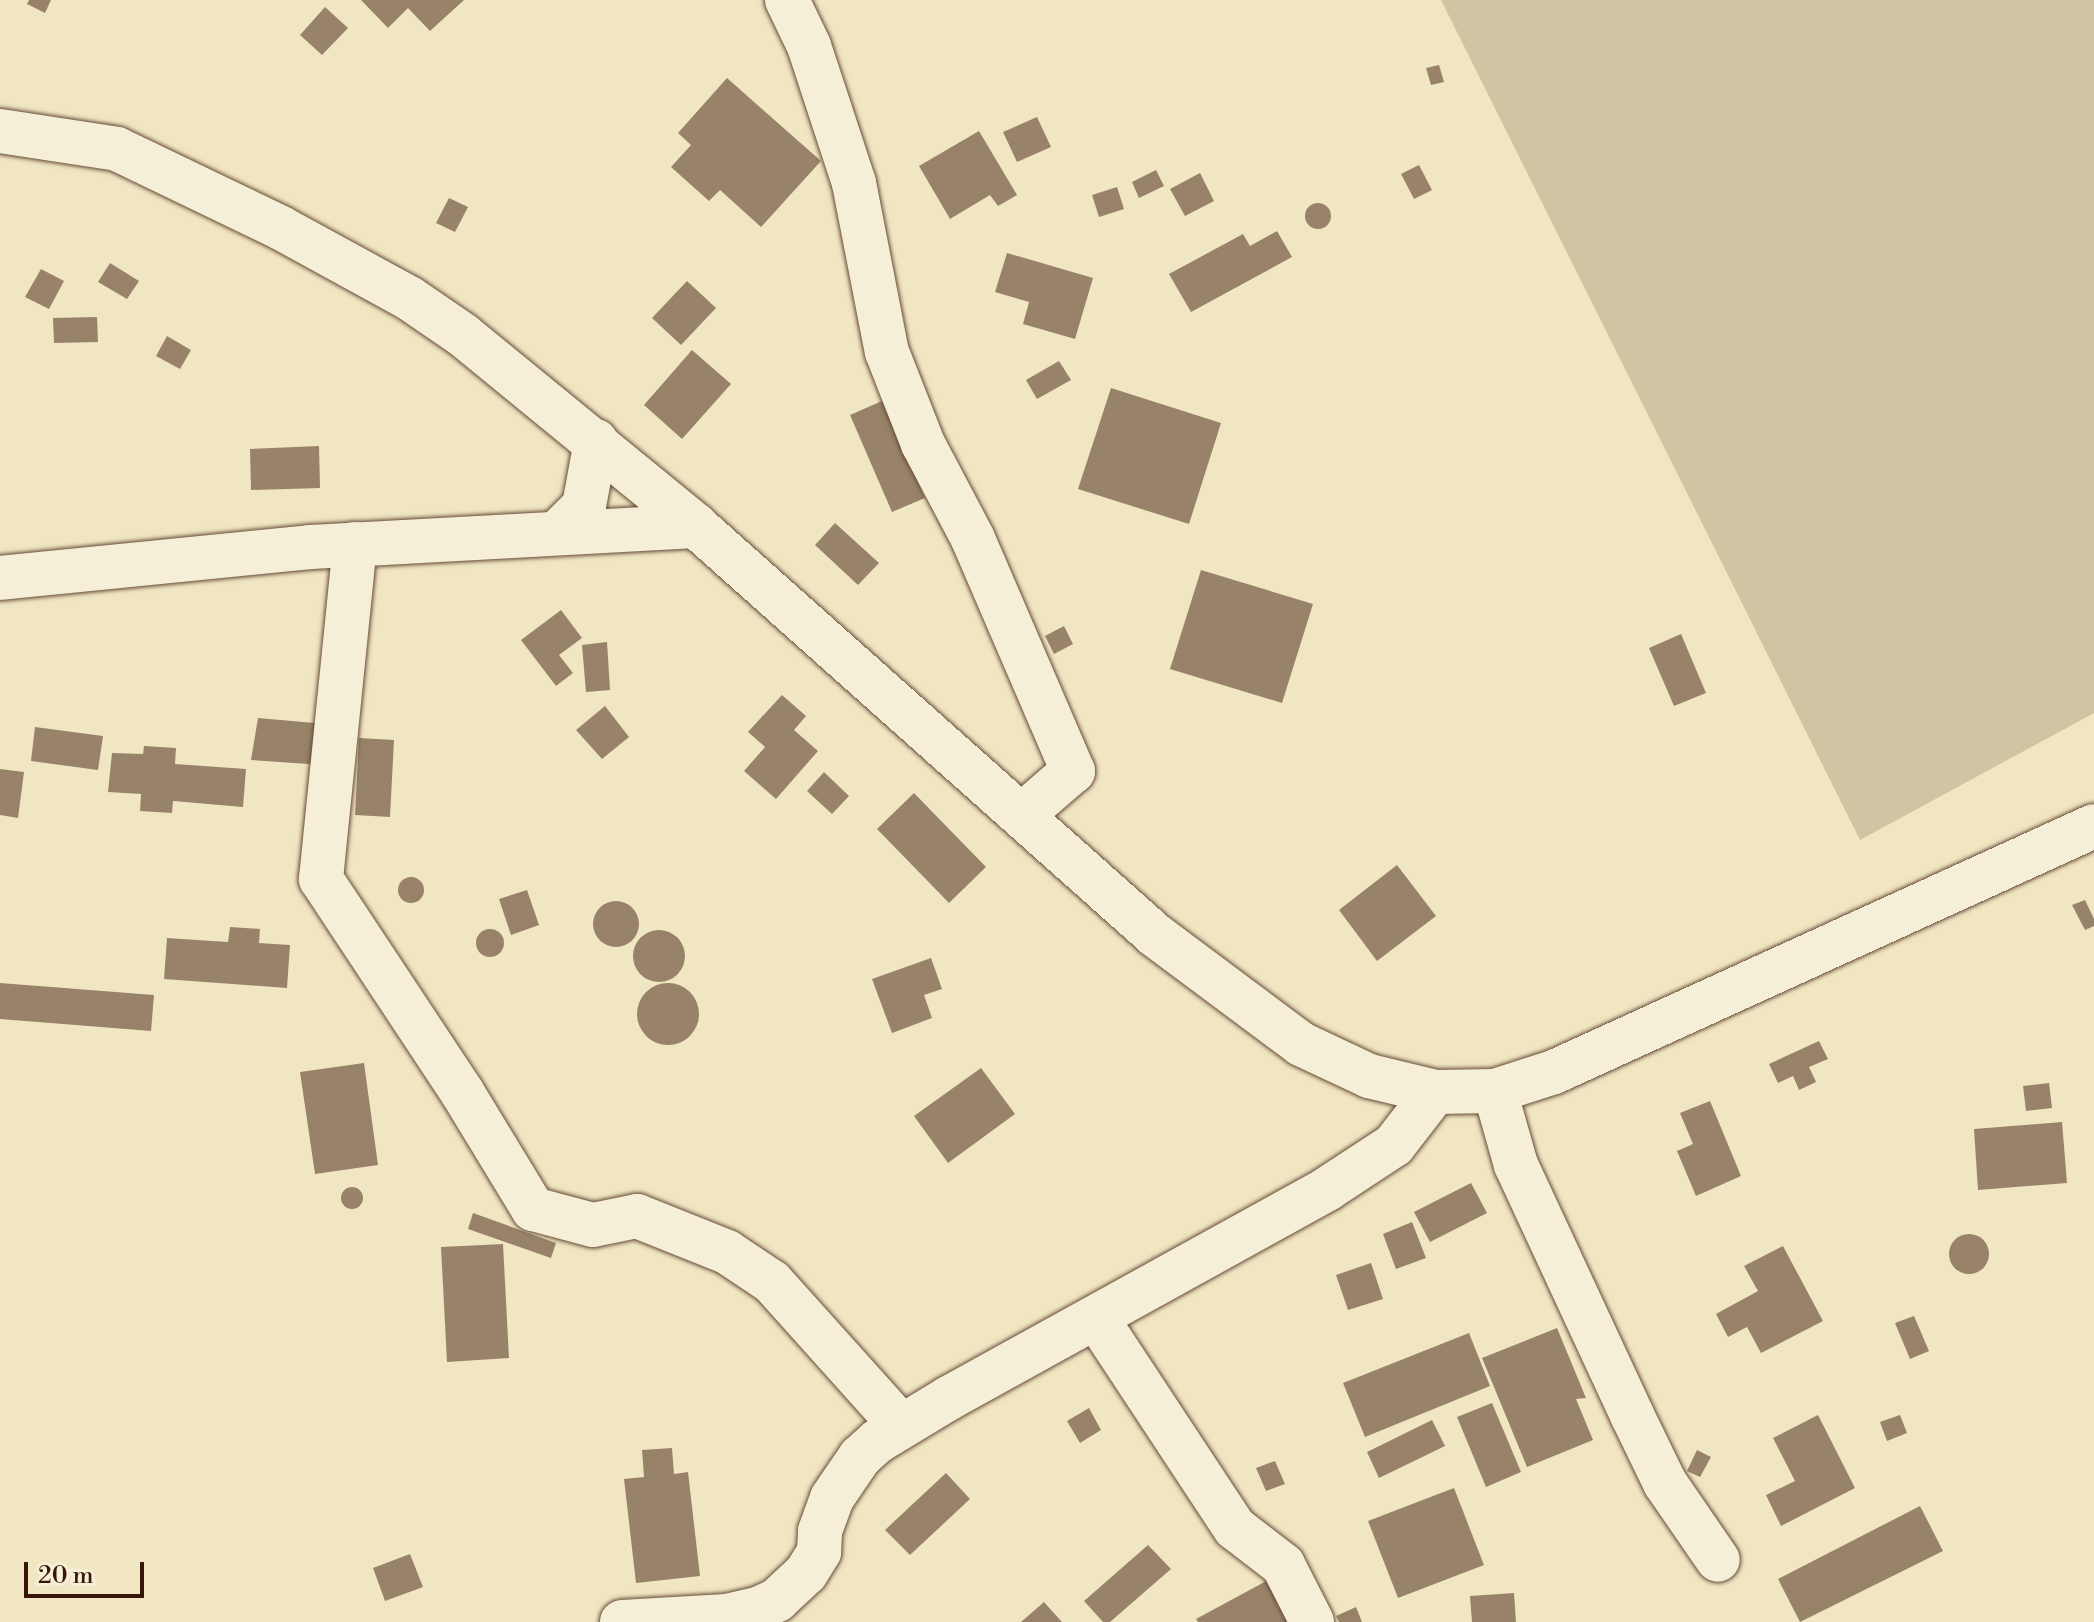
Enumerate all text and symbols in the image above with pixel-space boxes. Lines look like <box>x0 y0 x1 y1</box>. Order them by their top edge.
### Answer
scale bar <box>28 1546 148 1596</box>
text: 20 m <box>38 1561 94 1591</box>

